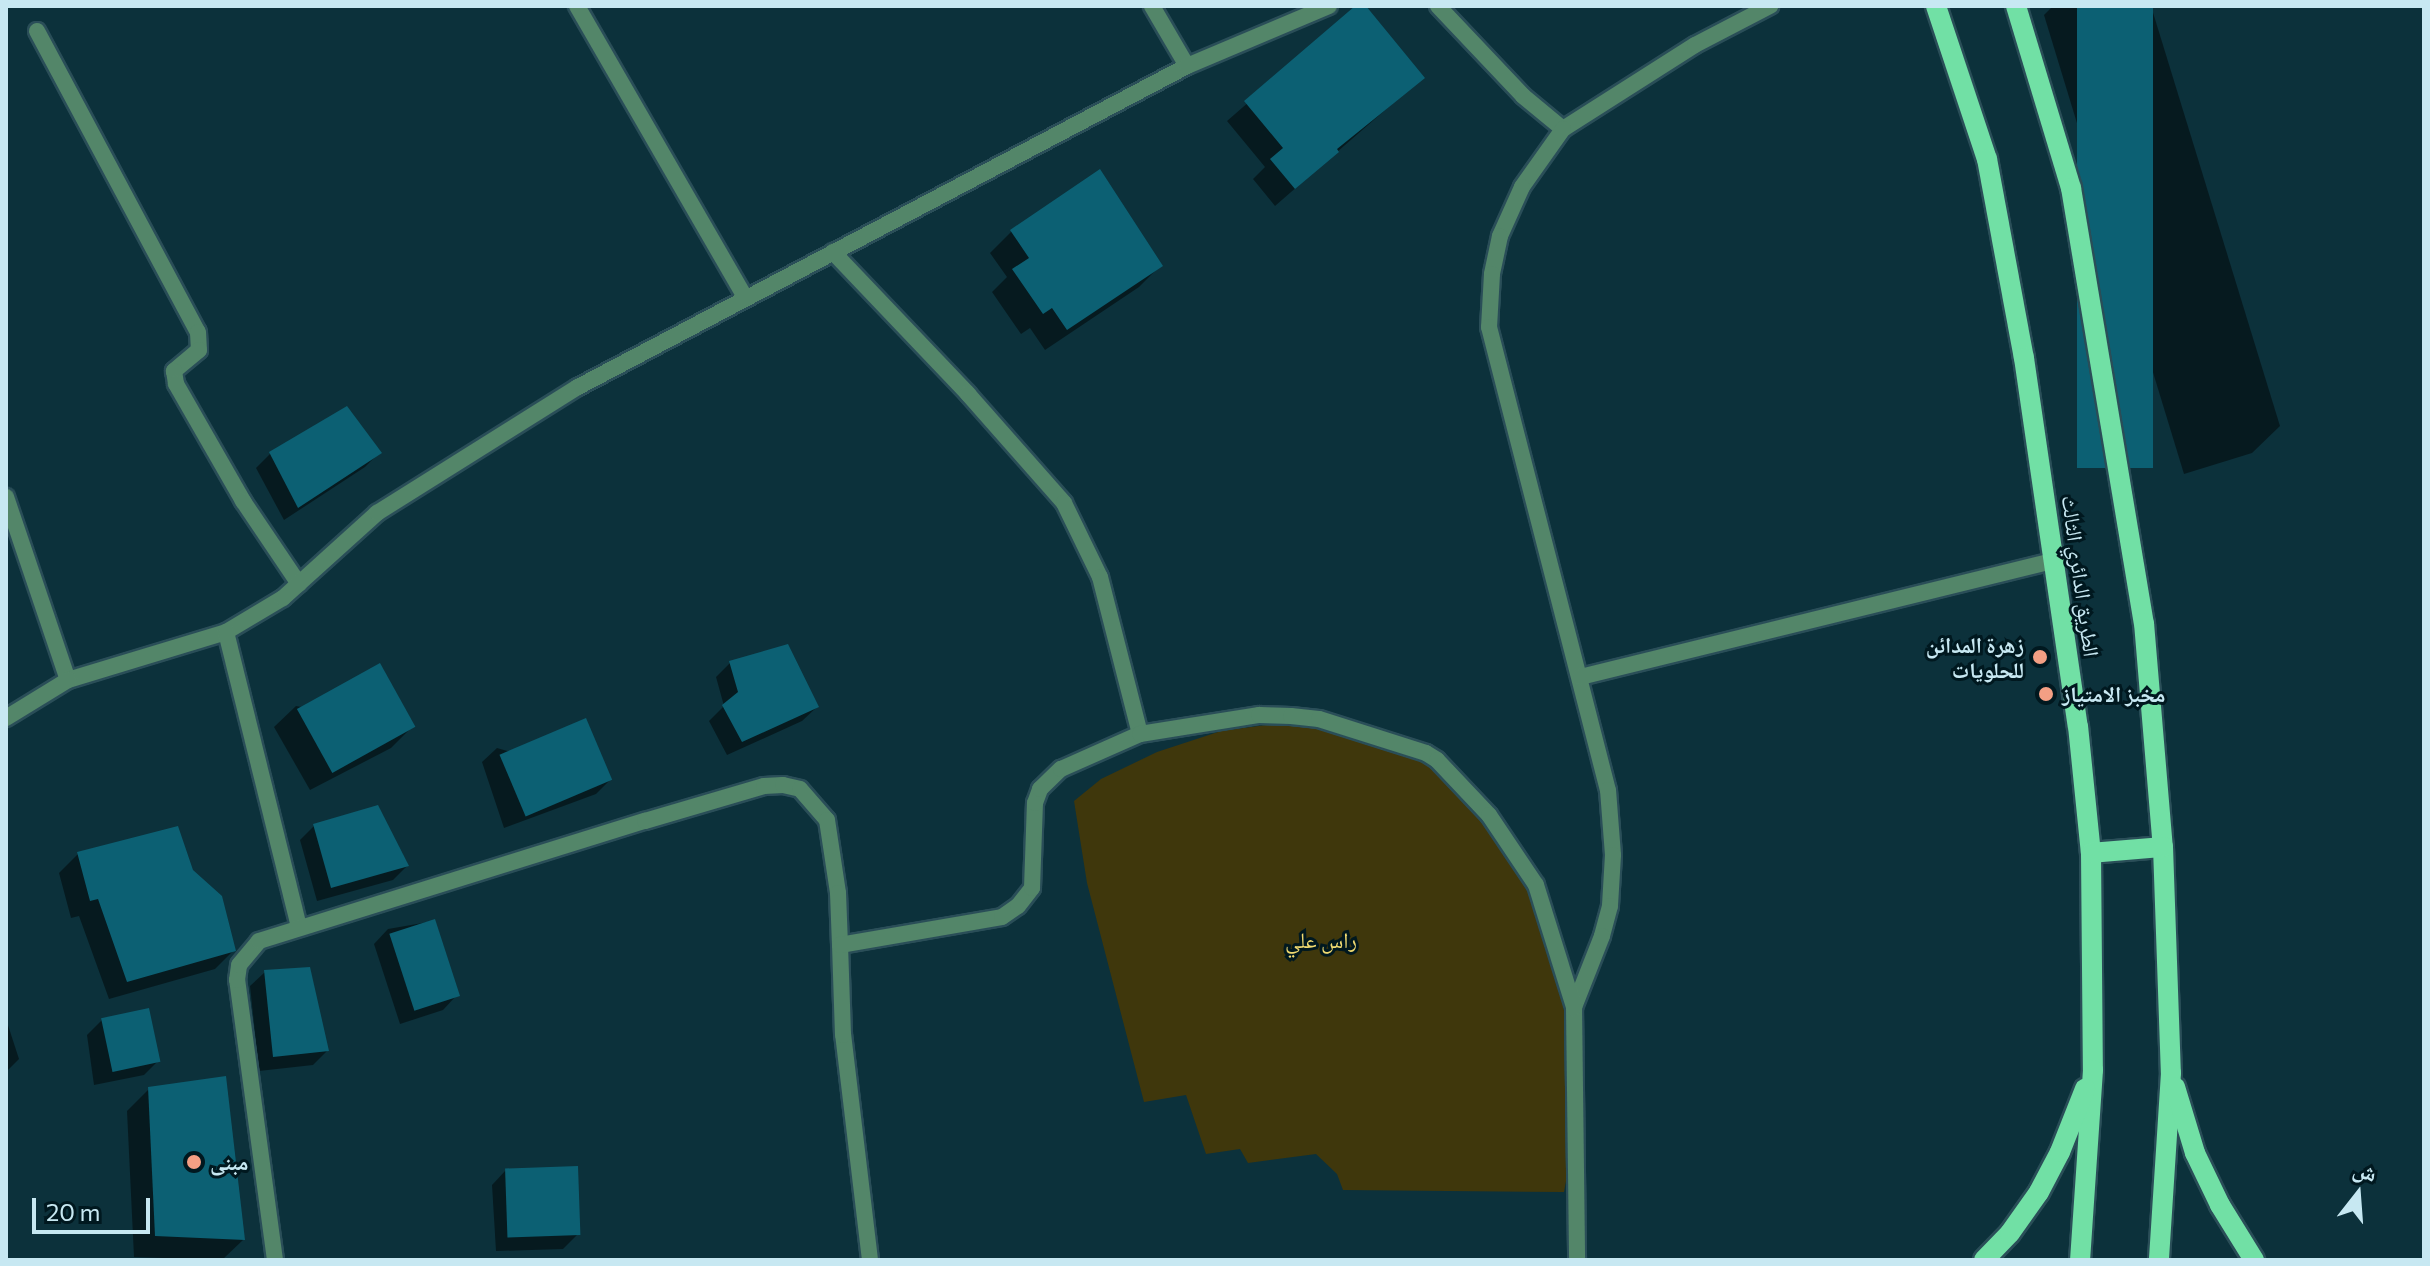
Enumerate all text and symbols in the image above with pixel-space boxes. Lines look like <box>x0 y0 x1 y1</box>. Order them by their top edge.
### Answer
street label: الطريق الدائري الثالث <box>2057 494 2105 658</box>
place label: زهرة المدائن للحلويات <box>1926 631 2024 682</box>
marker: زهرة المدائن للحلويات <box>2031 648 2049 666</box>
place label: مخبز اﻻمتياز <box>2062 681 2165 707</box>
marker: مخبز اﻻمتياز <box>2037 685 2055 703</box>
park label: راس علي <box>1285 927 1357 953</box>
place label: مبنى <box>210 1149 248 1175</box>
marker: مبنى <box>185 1153 203 1171</box>
north arrow <box>2318 1154 2398 1234</box>
text: ش <box>2350 1154 2380 1187</box>
scale bar <box>36 1182 154 1232</box>
text: 20 m <box>46 1197 100 1226</box>

